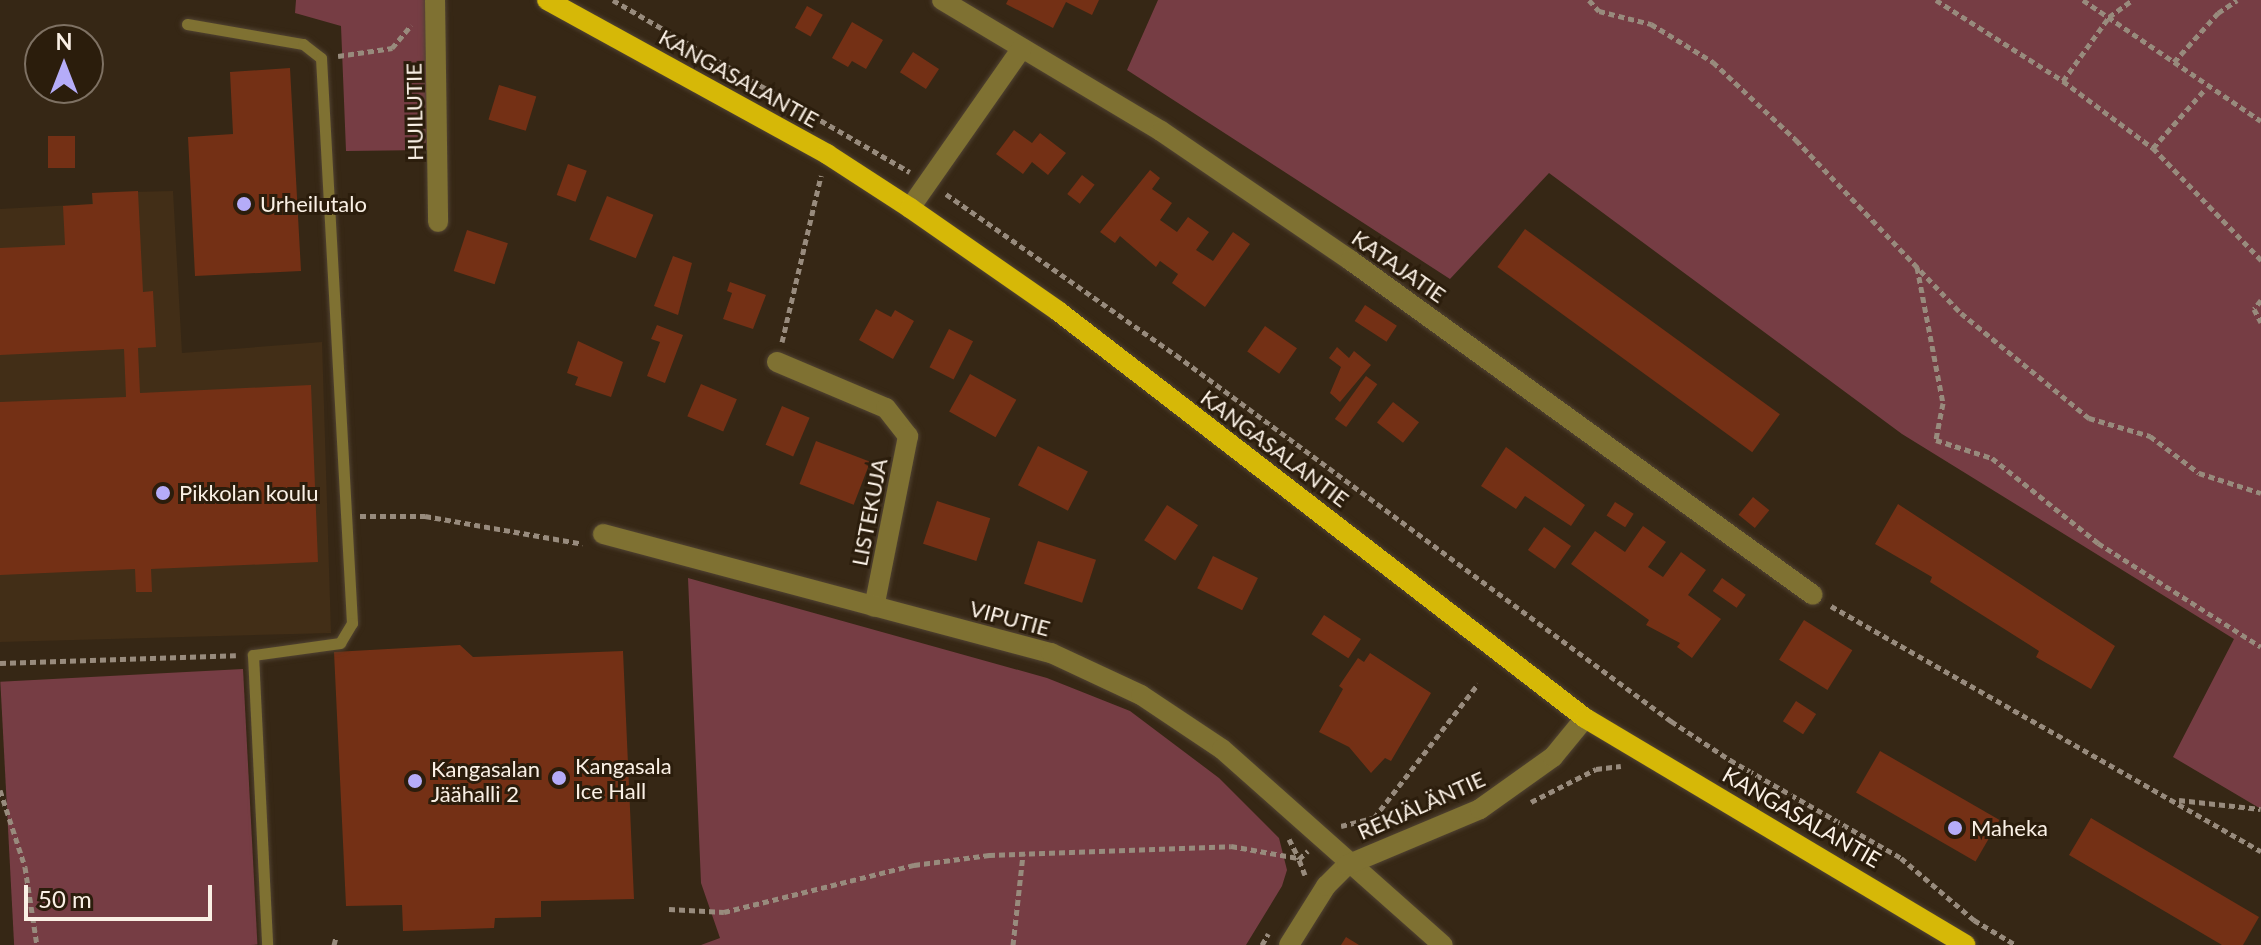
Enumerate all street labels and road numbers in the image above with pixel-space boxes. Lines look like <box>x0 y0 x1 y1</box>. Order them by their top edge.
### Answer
street label: KANGASALANTIE <box>655 23 823 133</box>
street label: HUILUTIE <box>400 63 428 161</box>
street label: KATAJATIE <box>1347 224 1451 308</box>
street label: KANGASALANTIE <box>1196 384 1354 512</box>
street label: LISTEKUJA <box>846 456 892 568</box>
street label: VIPUTIE <box>967 595 1053 641</box>
street label: KANGASALANTIE <box>1718 761 1886 873</box>
street label: REKIÄLÄNTIE <box>1353 765 1489 845</box>

